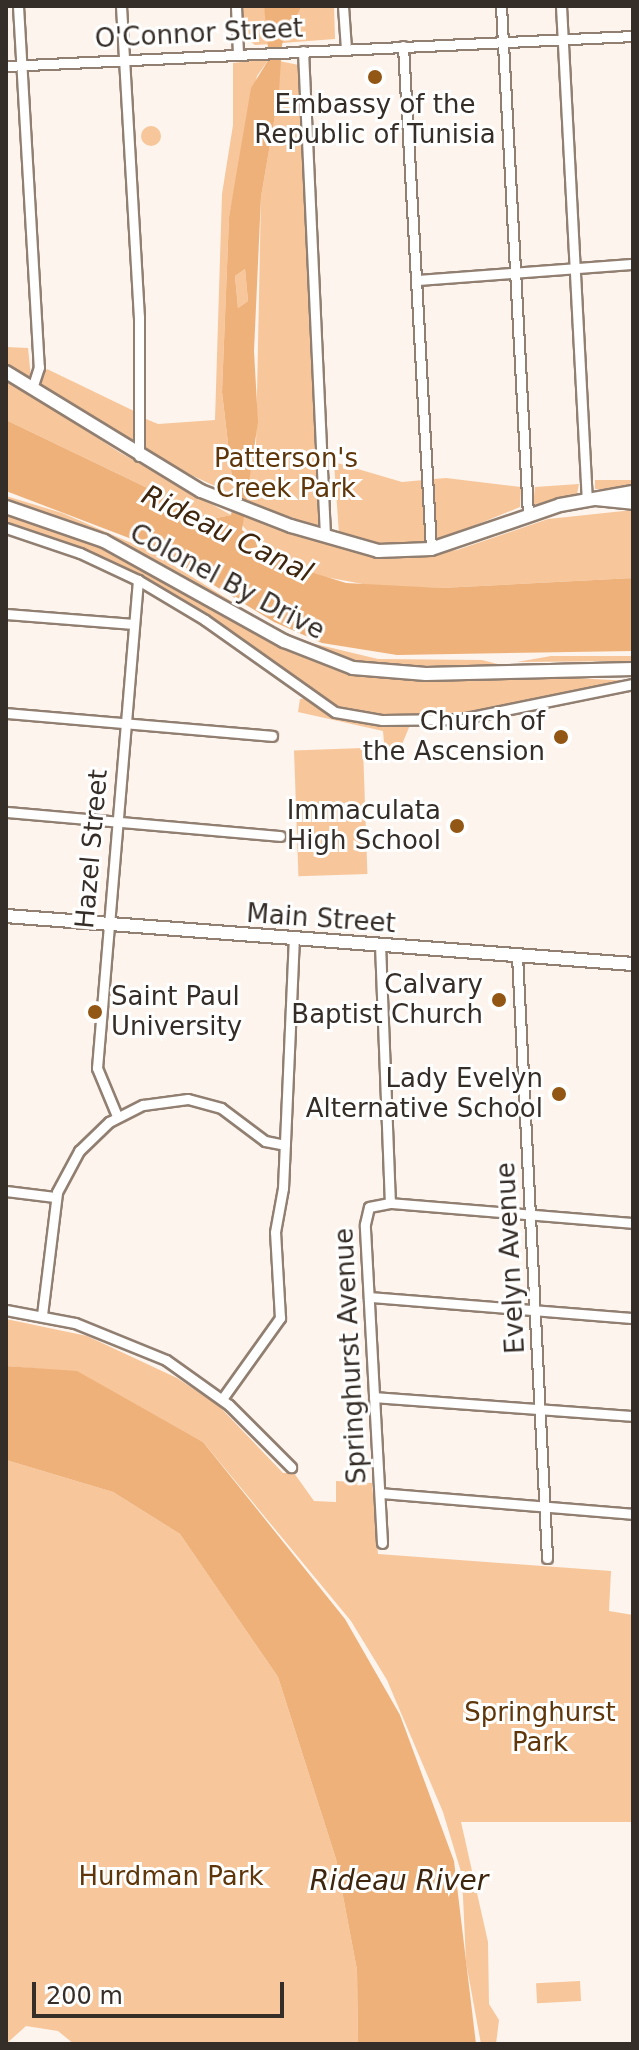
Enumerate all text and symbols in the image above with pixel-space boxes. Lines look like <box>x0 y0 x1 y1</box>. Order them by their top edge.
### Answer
street label: O'Connor Street <box>94 13 304 55</box>
marker: Embassy of the Republic of Tunisia <box>366 68 384 86</box>
place label: Embassy of the Republic of Tunisia <box>254 89 496 150</box>
park label: Patterson's Creek Park <box>214 443 358 504</box>
water label: Rideau Canal <box>136 478 318 590</box>
street label: Colonel By Drive <box>124 518 330 646</box>
place label: Church of the Ascension <box>363 706 545 768</box>
marker: Church of the Ascension <box>552 728 570 746</box>
street label: Hazel Street <box>70 768 114 930</box>
place label: Immaculata High School <box>287 795 441 856</box>
marker: Immaculata High School <box>448 817 466 835</box>
street label: Main Street <box>245 898 397 940</box>
place label: Calvary Baptist Church <box>291 969 483 1030</box>
place label: Saint Paul University <box>111 981 242 1042</box>
marker: Calvary Baptist Church <box>490 991 508 1009</box>
marker: Saint Paul University <box>86 1003 104 1021</box>
place label: Lady Evelyn Alternative School <box>306 1063 543 1124</box>
marker: Lady Evelyn Alternative School <box>550 1085 568 1103</box>
street label: Evelyn Avenue <box>490 1161 532 1355</box>
street label: Springhurst Avenue <box>329 1227 373 1485</box>
park label: Springhurst Park <box>464 1697 616 1758</box>
park label: Hurdman Park <box>79 1861 263 1893</box>
water label: Rideau River <box>310 1864 488 1898</box>
scale bar <box>36 1966 288 2016</box>
text: 200 m <box>46 1982 123 2010</box>

